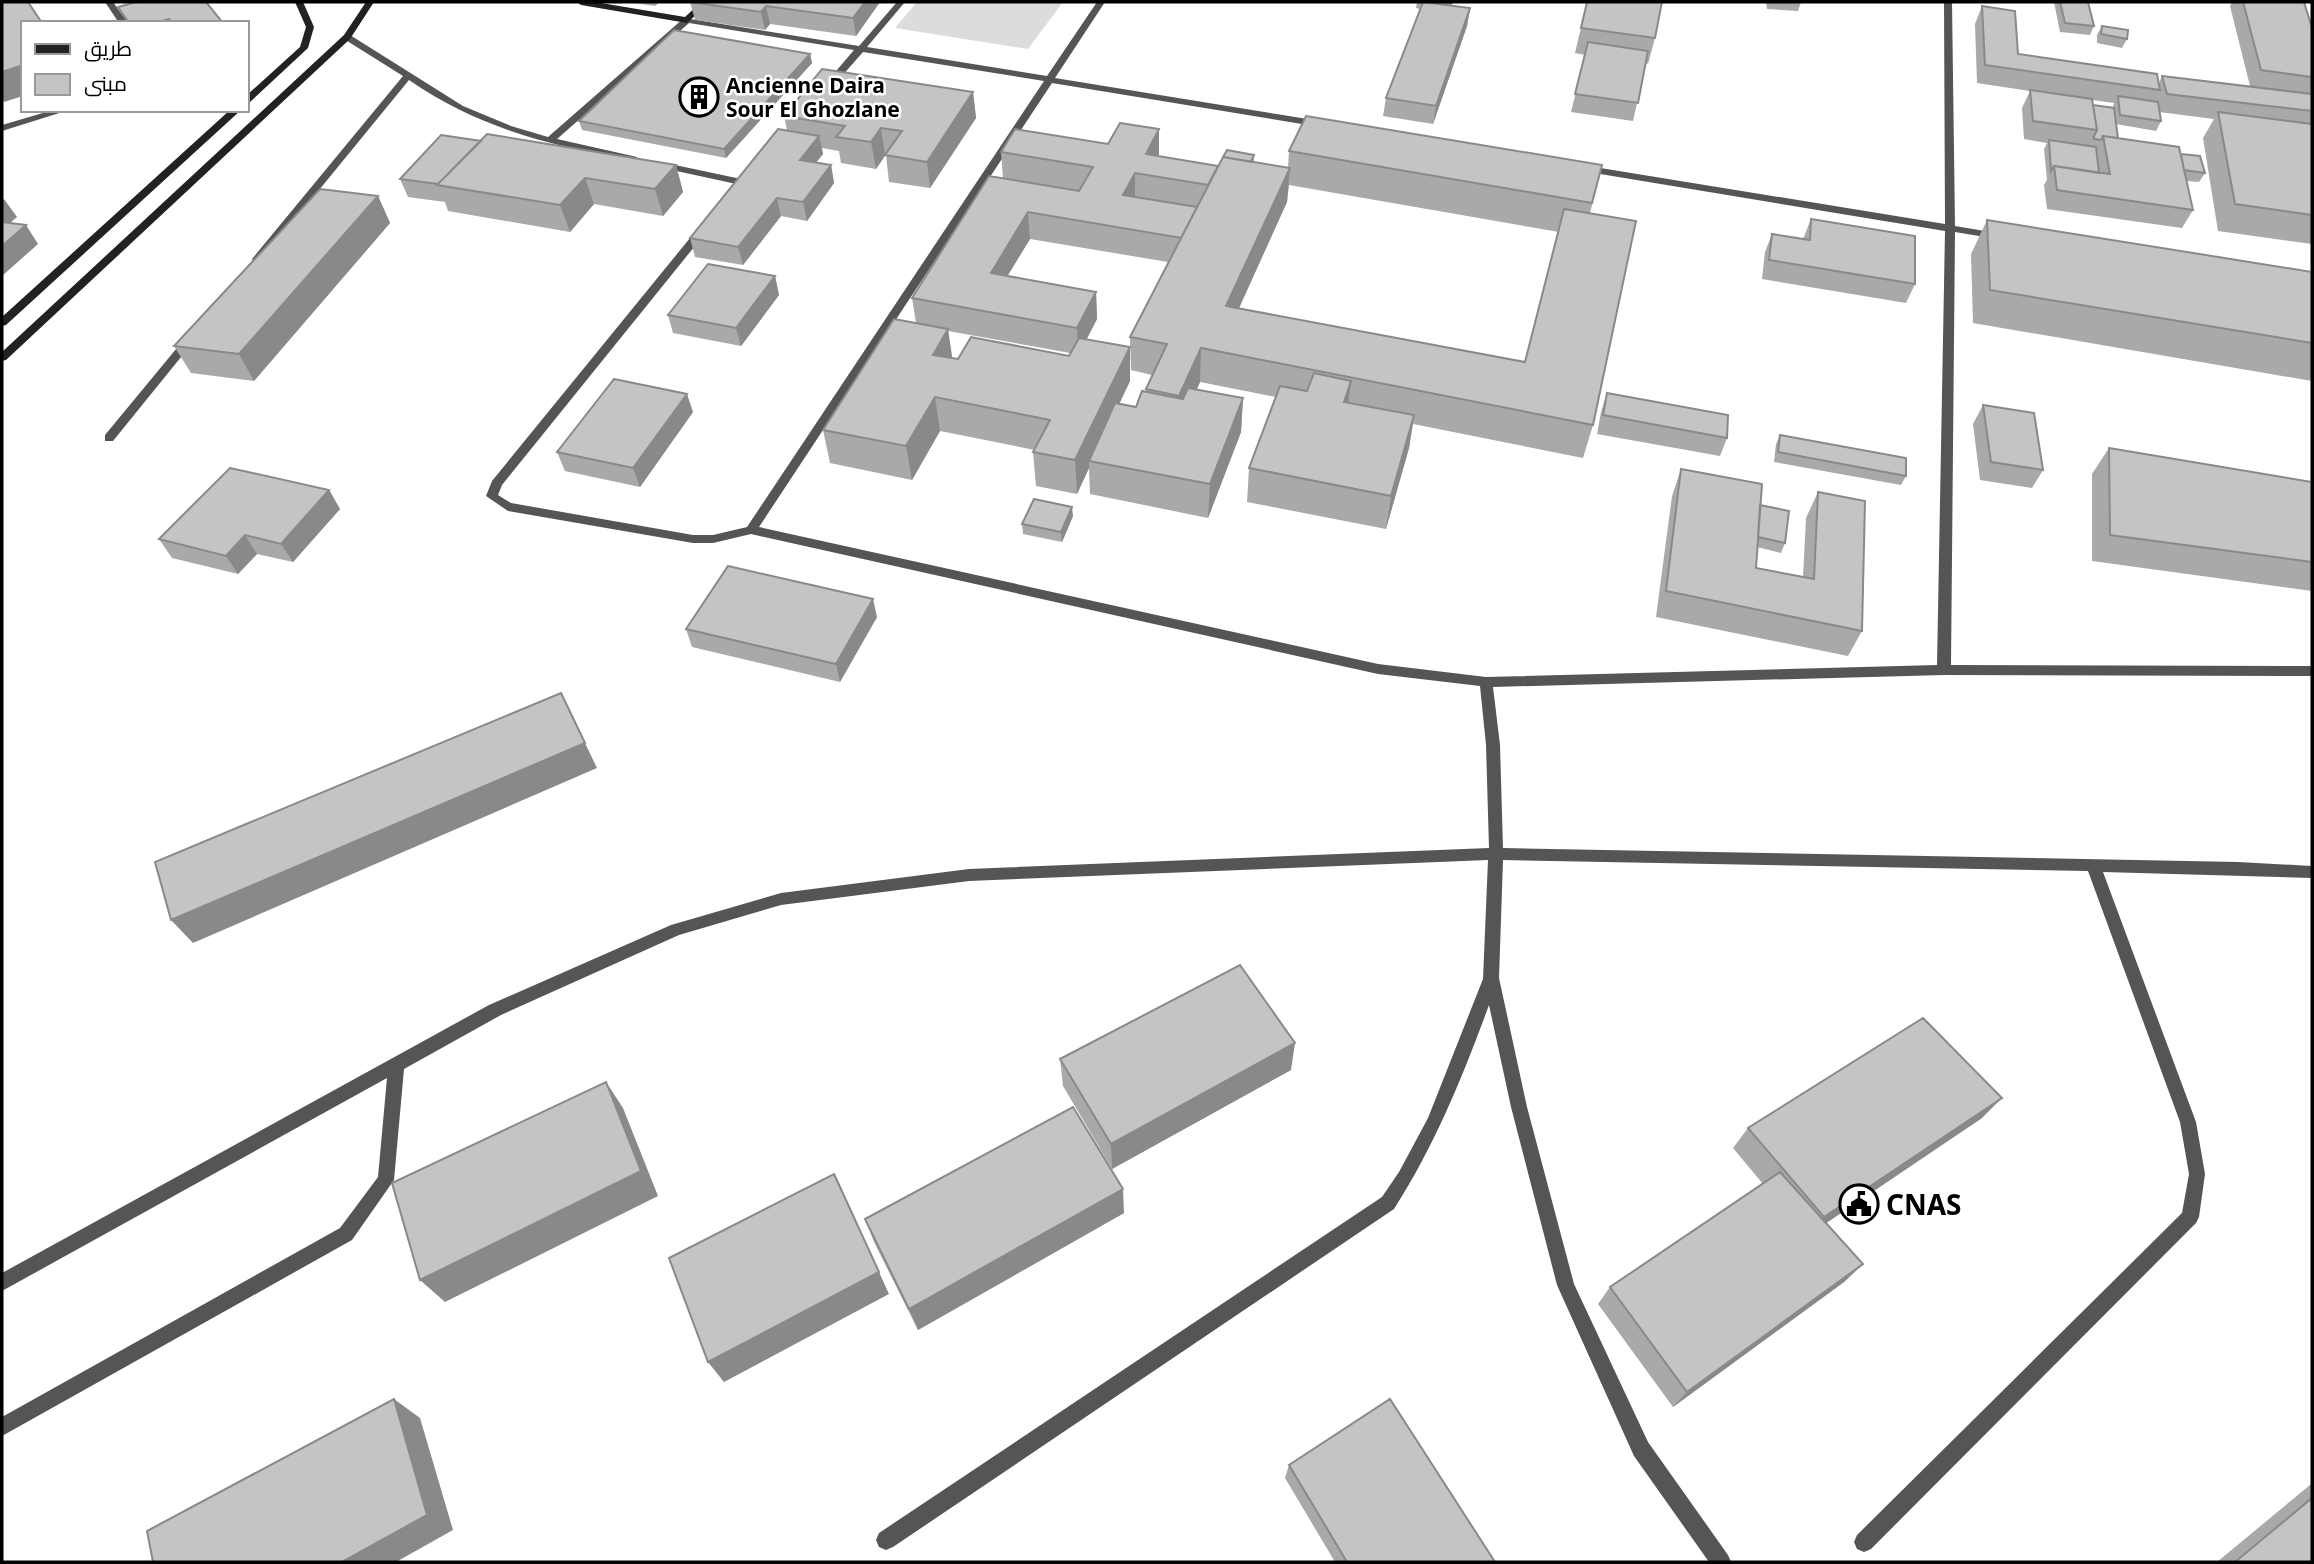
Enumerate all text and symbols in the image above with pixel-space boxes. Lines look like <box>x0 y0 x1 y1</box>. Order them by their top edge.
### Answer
legend <box>21 21 248 112</box>
text: طريق <box>84 34 132 62</box>
text: مبنى <box>84 69 127 97</box>
place label: Ancienne Daira Sour El Ghozlane <box>726 71 900 123</box>
building icon: Ancienne Daira Sour El Ghozlane <box>678 76 720 118</box>
public building icon: CNAS <box>1838 1183 1880 1225</box>
place label: CNAS <box>1886 1185 1962 1223</box>

